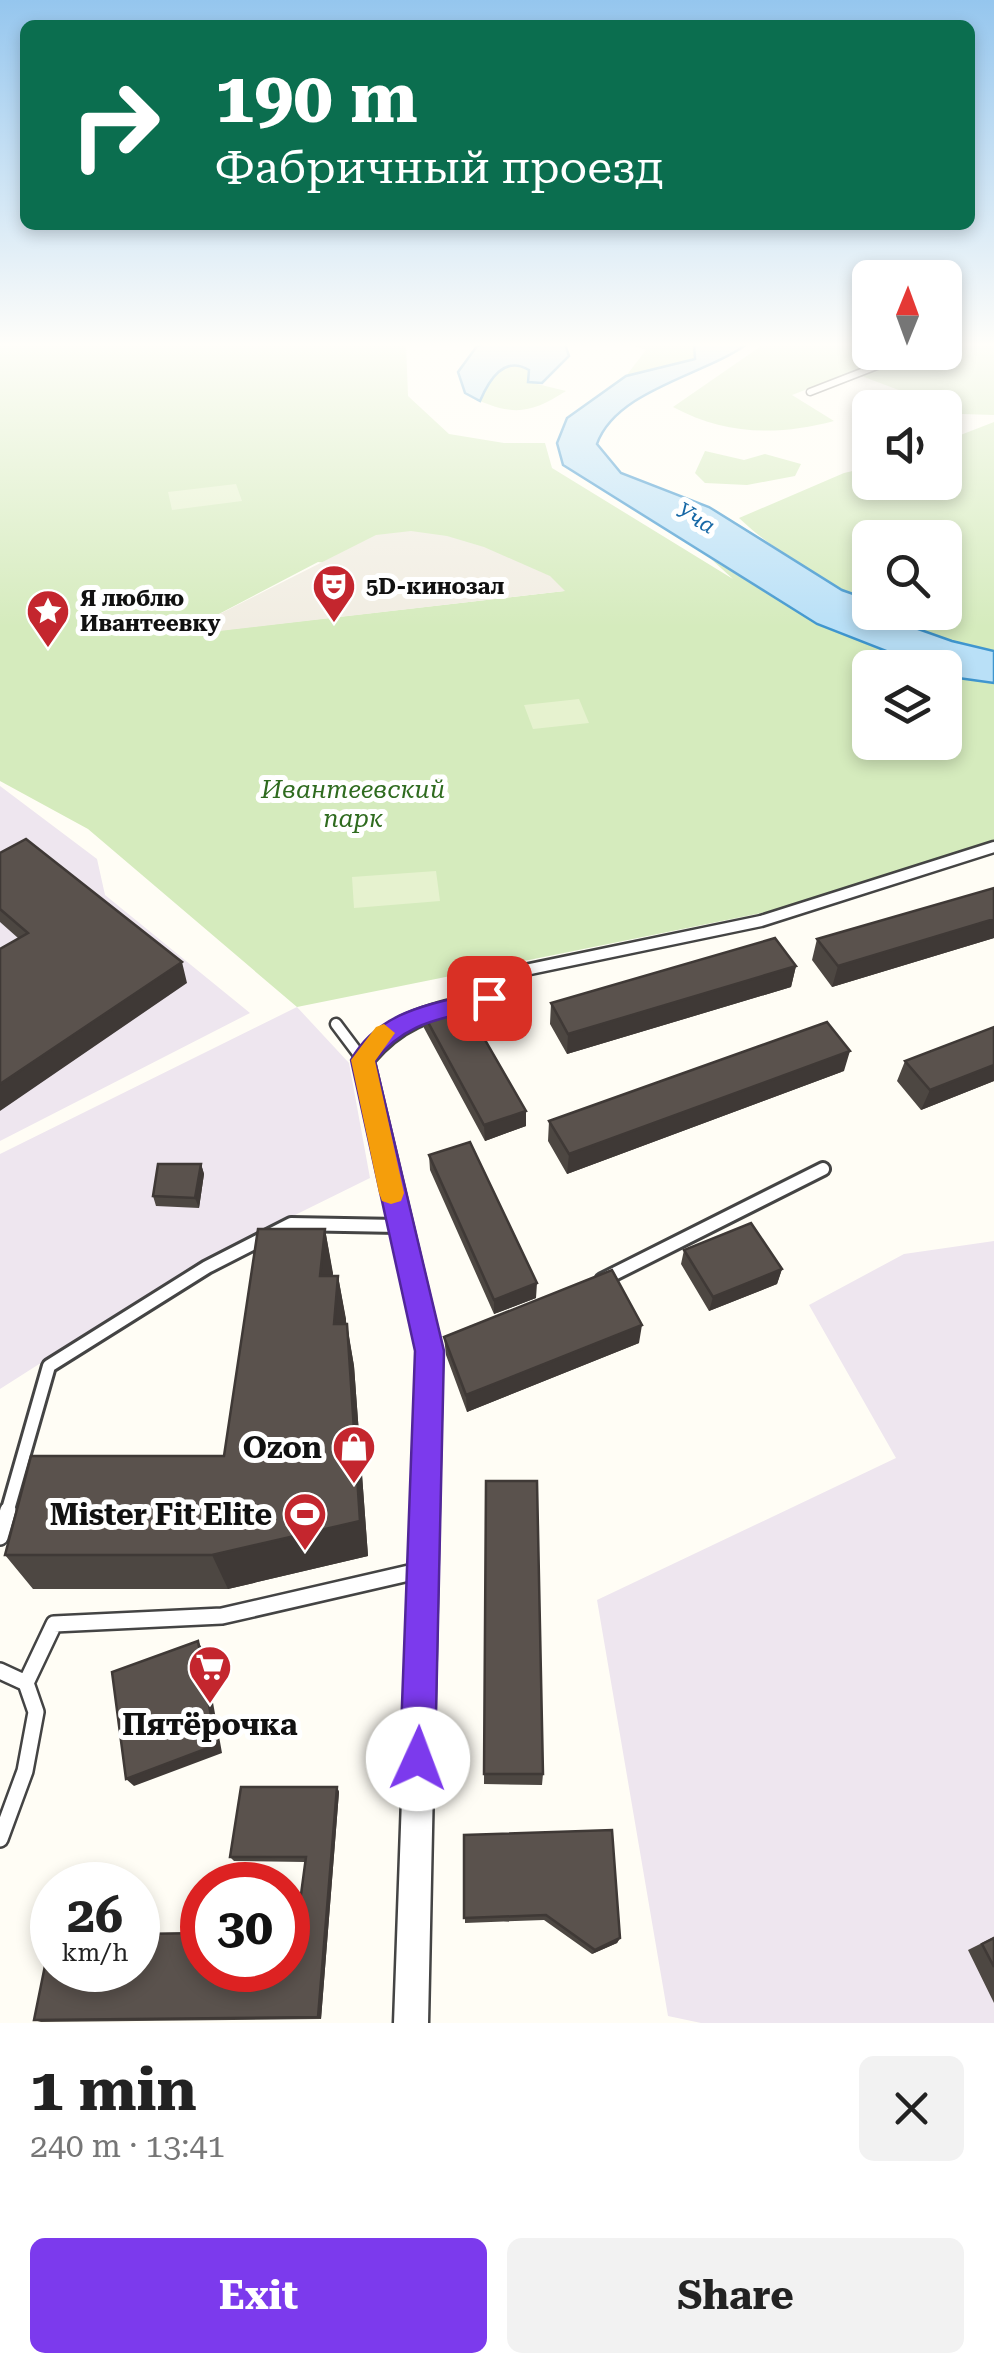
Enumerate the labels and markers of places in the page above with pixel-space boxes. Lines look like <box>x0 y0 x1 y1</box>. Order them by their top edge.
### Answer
theatre icon: 5D-кинозал <box>311 563 357 624</box>
place label: 5D-кинозал <box>366 574 505 599</box>
place label: Я люблю Ивантеевку <box>80 586 221 636</box>
place icon: Я люблю Ивантеевку <box>25 588 71 649</box>
pin <box>447 956 532 1041</box>
shop icon: Ozon <box>331 1424 377 1485</box>
place label: Ozon <box>243 1430 322 1465</box>
sports icon: Mister Fit Elite <box>282 1491 328 1552</box>
place label: Mister Fit Elite <box>50 1497 272 1532</box>
supermarket icon: Пятёрочка <box>187 1644 233 1705</box>
place label: Пятёрочка <box>122 1707 298 1742</box>

